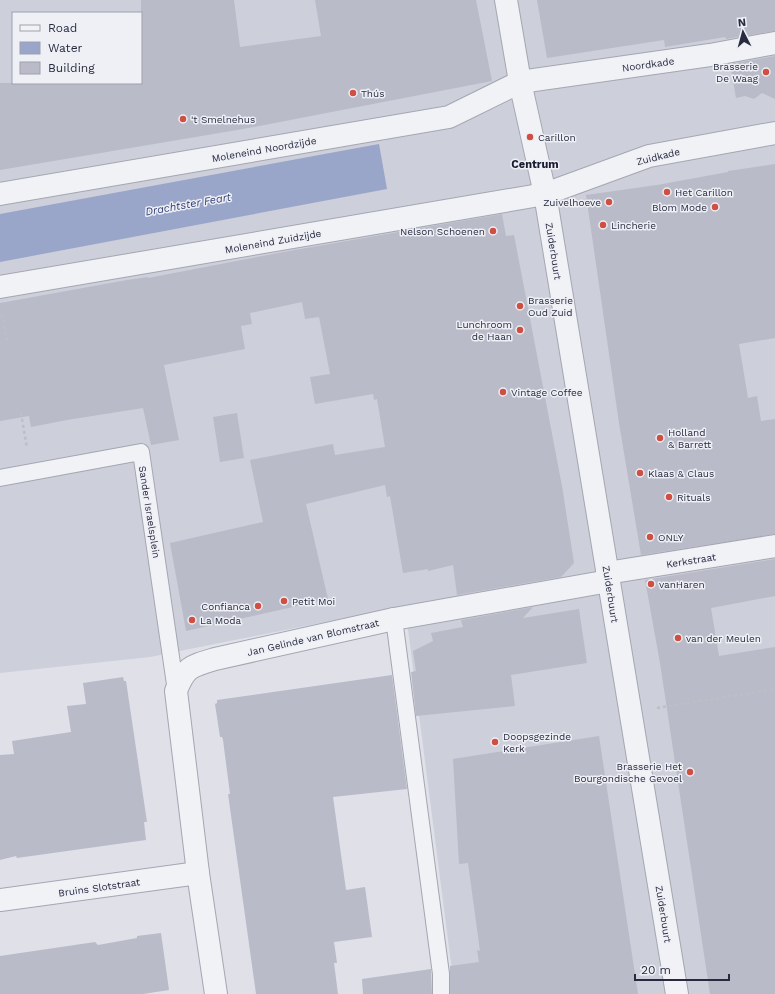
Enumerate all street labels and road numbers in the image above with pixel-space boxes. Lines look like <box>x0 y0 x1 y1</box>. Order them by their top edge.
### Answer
street label: Noordkade <box>621 55 675 74</box>
street label: Moleneind Noordzijde <box>211 135 317 164</box>
street label: Zuidkade <box>635 146 681 167</box>
street label: Zuiderbuurt <box>544 222 564 281</box>
street label: Moleneind Zuidzijde <box>224 228 322 255</box>
street label: Sander Israelsplein <box>137 465 162 559</box>
street label: Kerkstraat <box>665 551 718 570</box>
street label: Zuiderbuurt <box>601 565 621 624</box>
street label: Jan Gelinde van Blomstraat <box>246 617 381 658</box>
street label: Bruins Slotstraat <box>57 876 142 899</box>
street label: Zuiderbuurt <box>654 885 674 944</box>

